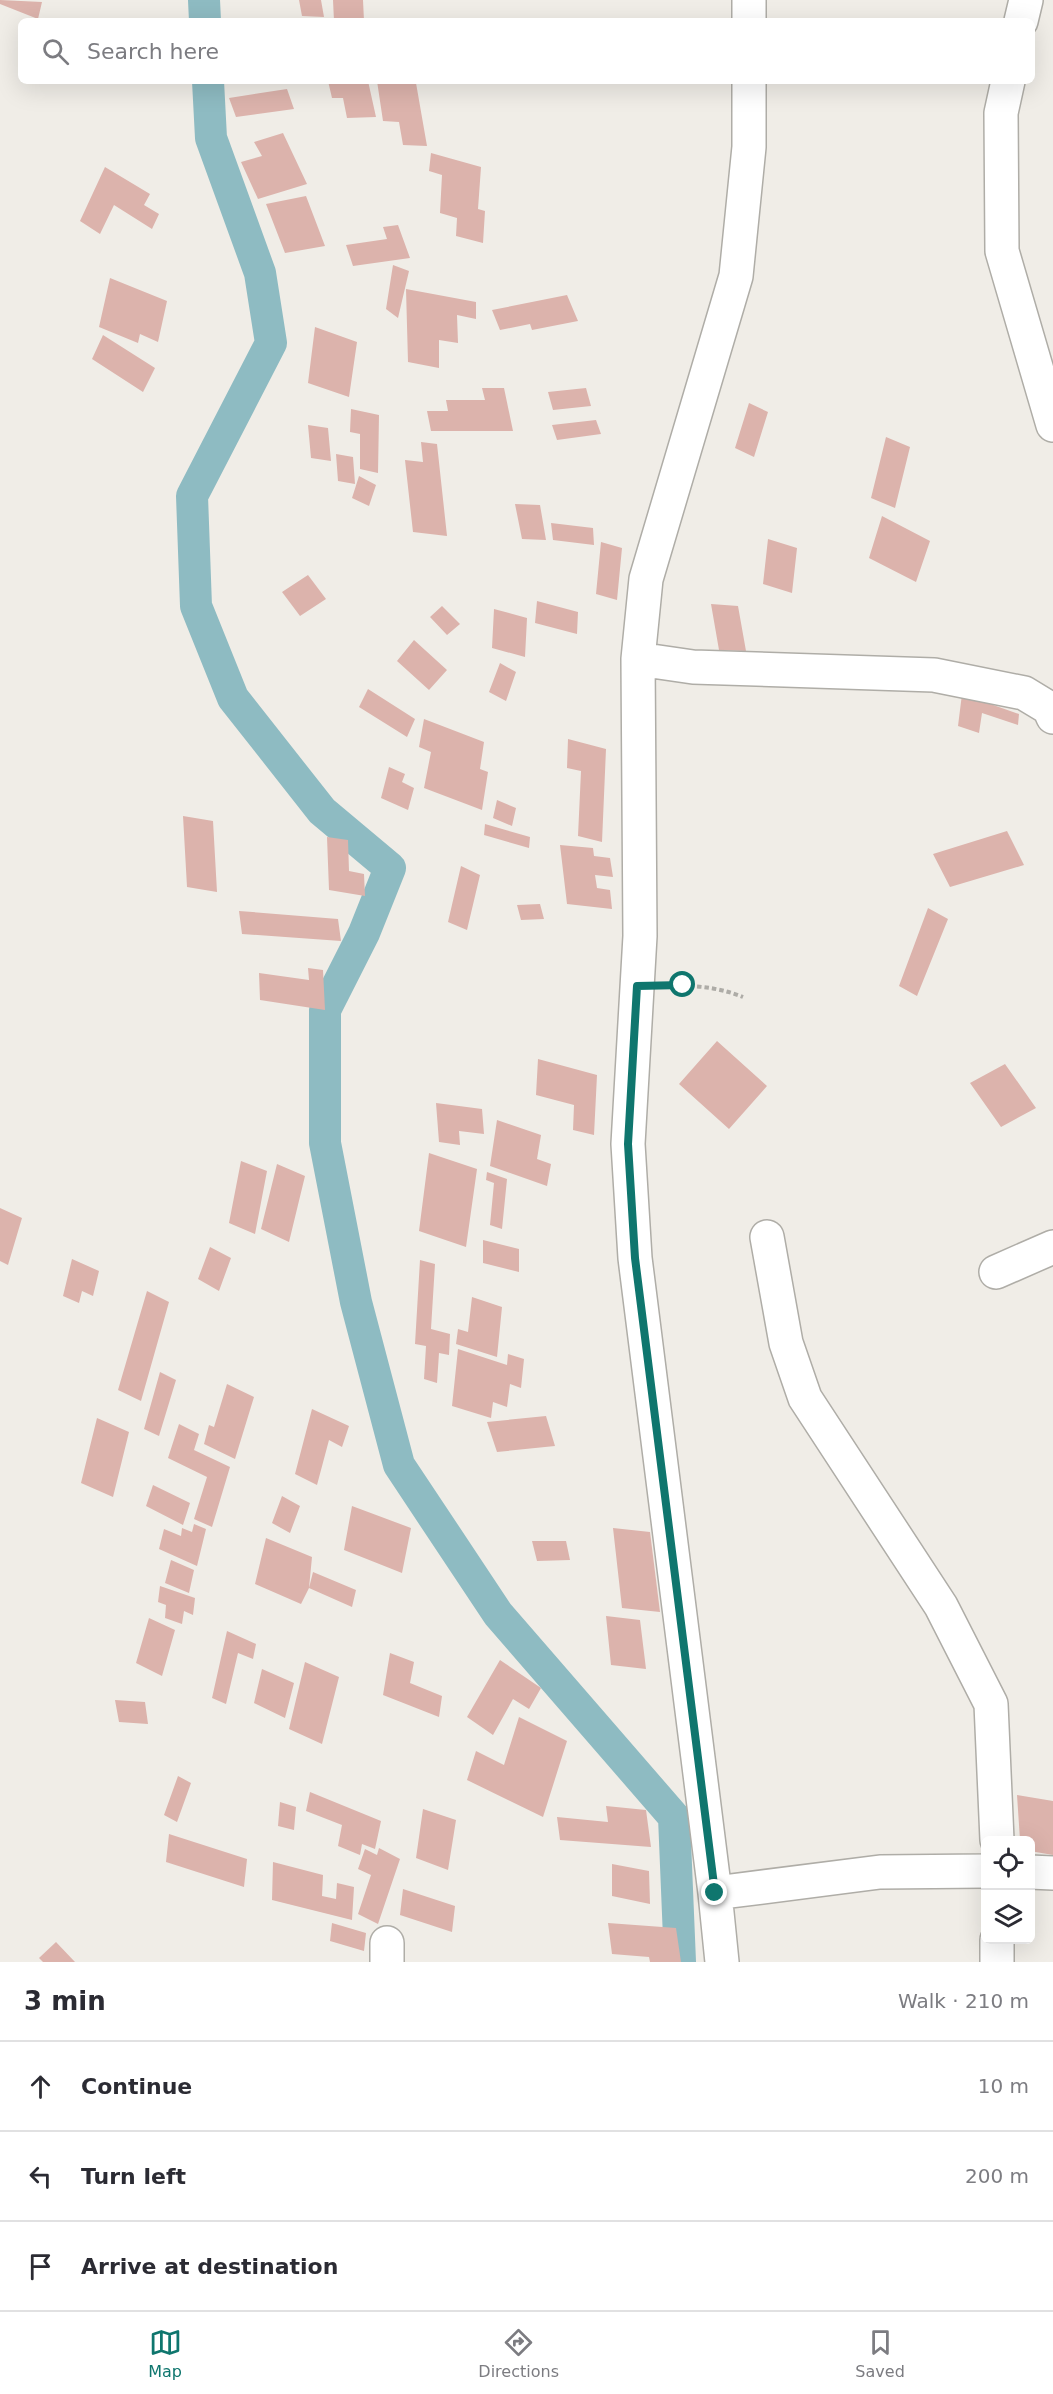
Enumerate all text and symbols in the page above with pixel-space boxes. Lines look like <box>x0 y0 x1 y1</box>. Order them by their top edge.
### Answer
search box <box>18 18 1035 84</box>
icon: search <box>39 35 72 68</box>
text: Search here <box>87 39 219 64</box>
route start <box>669 971 695 997</box>
map controls <box>981 1836 1035 1944</box>
button: locate <box>981 1836 1035 1890</box>
route end <box>701 1879 727 1905</box>
button: layers <box>981 1890 1035 1944</box>
text: 3 min <box>24 1986 106 2016</box>
text: Walk · 210 m <box>898 1989 1029 2013</box>
icon: ahead <box>24 2070 57 2103</box>
text: Continue <box>81 2074 192 2099</box>
text: 10 m <box>978 2074 1029 2098</box>
icon: left <box>24 2160 57 2193</box>
text: Turn left <box>81 2164 186 2189</box>
text: 200 m <box>965 2164 1029 2188</box>
icon: arrive <box>24 2250 57 2283</box>
text: Arrive at destination <box>81 2254 338 2279</box>
tab: Map <box>148 2326 182 2381</box>
tab: Directions <box>478 2326 559 2381</box>
tab: Saved <box>855 2326 905 2381</box>

